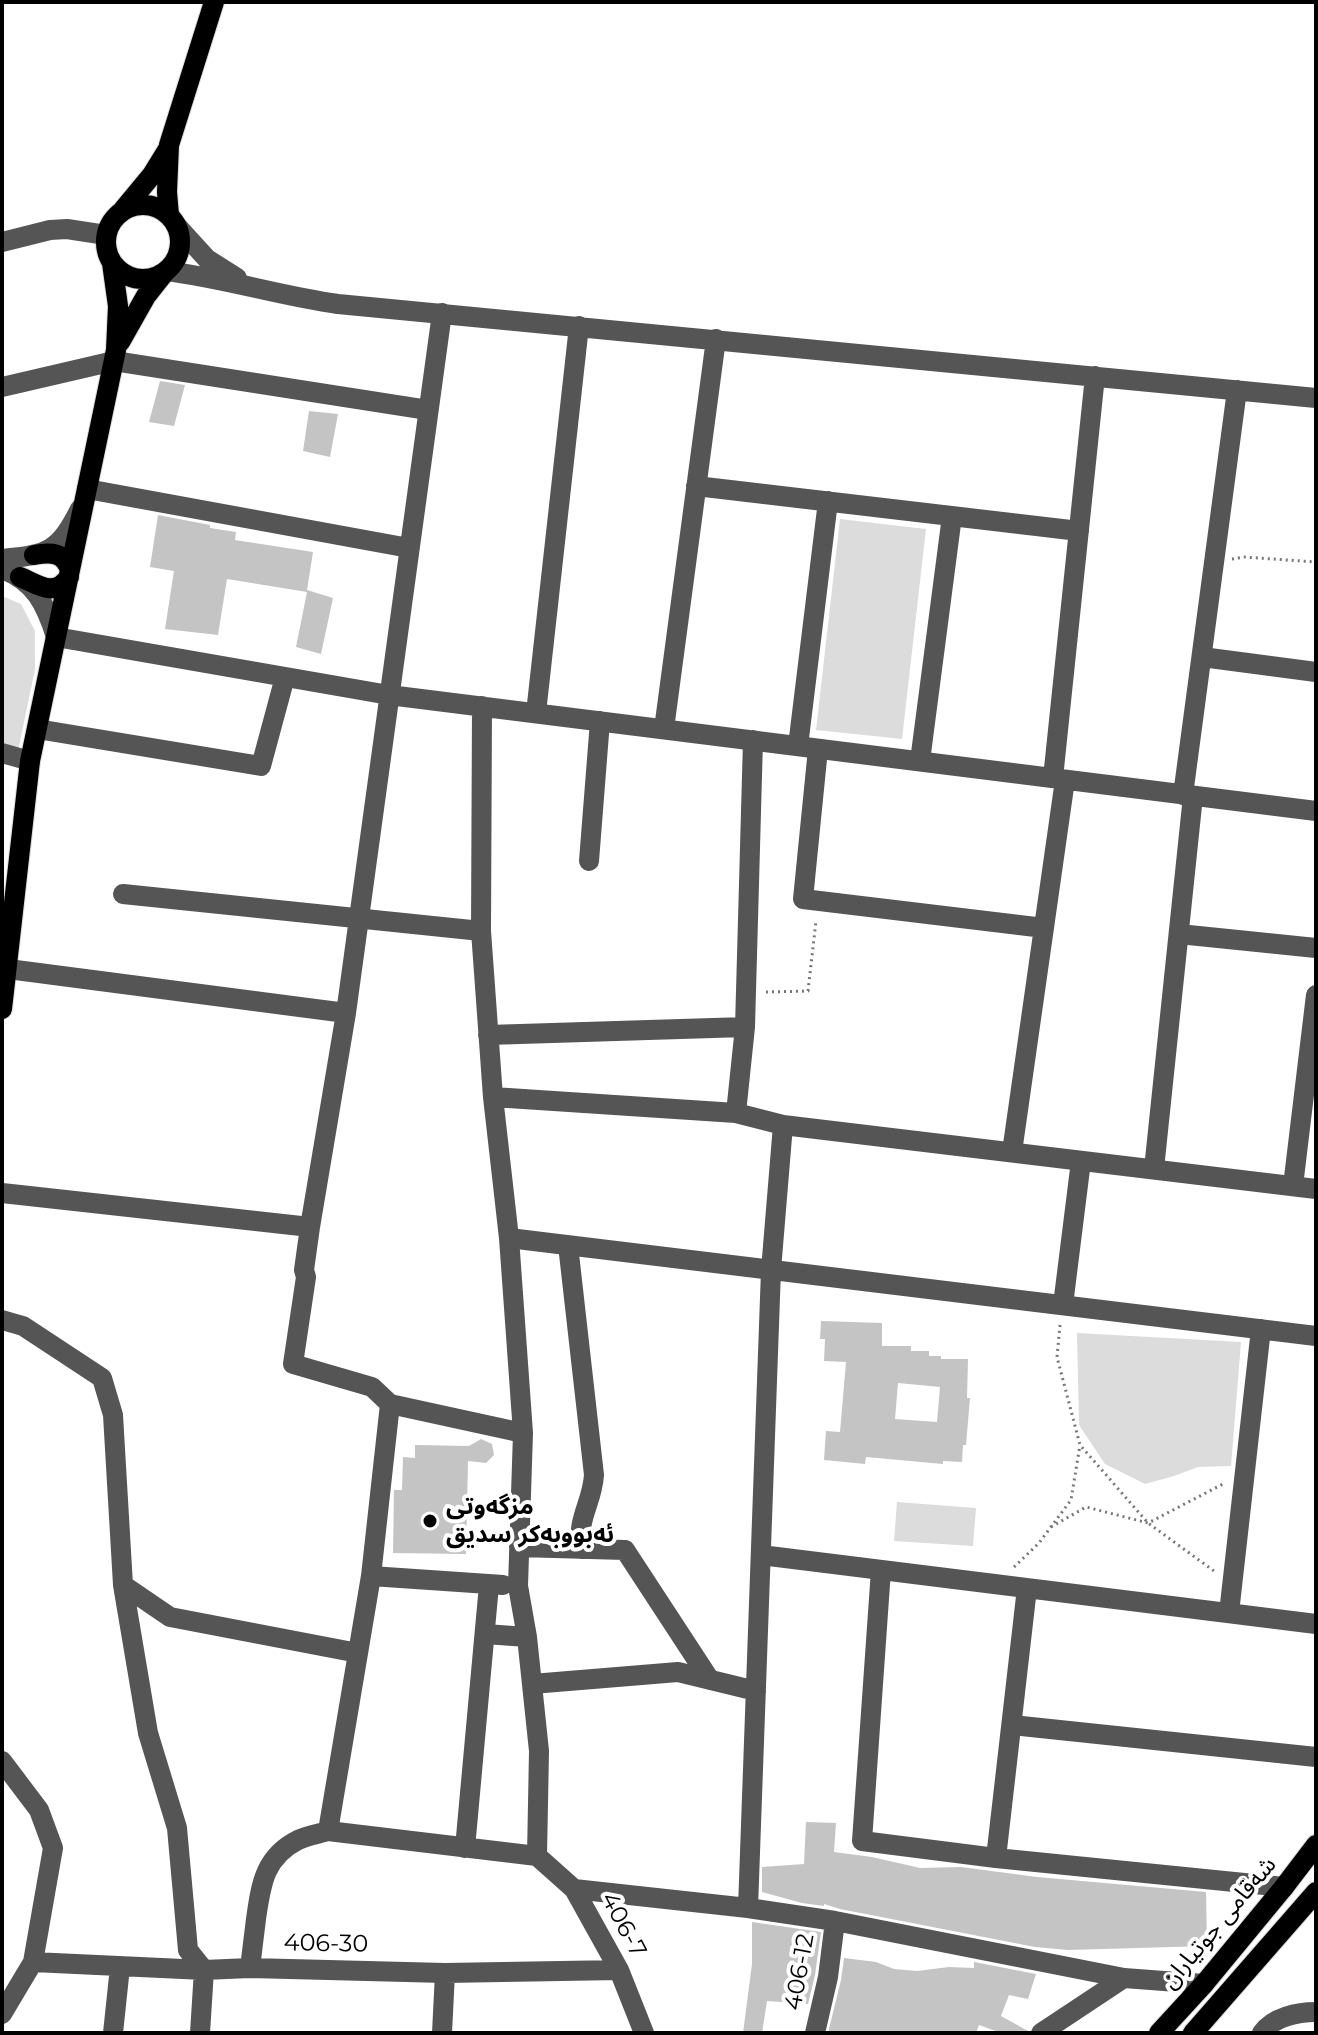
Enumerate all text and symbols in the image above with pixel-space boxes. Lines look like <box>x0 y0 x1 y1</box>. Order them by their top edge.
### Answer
place label: مزگەوتی ئەبووبەکر سدیق <box>446 1493 614 1549</box>
marker: مزگەوتی ئەبووبەکر سدیق <box>421 1512 439 1530</box>
street label: شەقامی جوتیاران <box>1155 1851 1283 1995</box>
street label: 406-7 <box>594 1888 652 1962</box>
street label: 406-30 <box>283 1929 369 1959</box>
street label: 406-12 <box>779 1931 821 2013</box>

